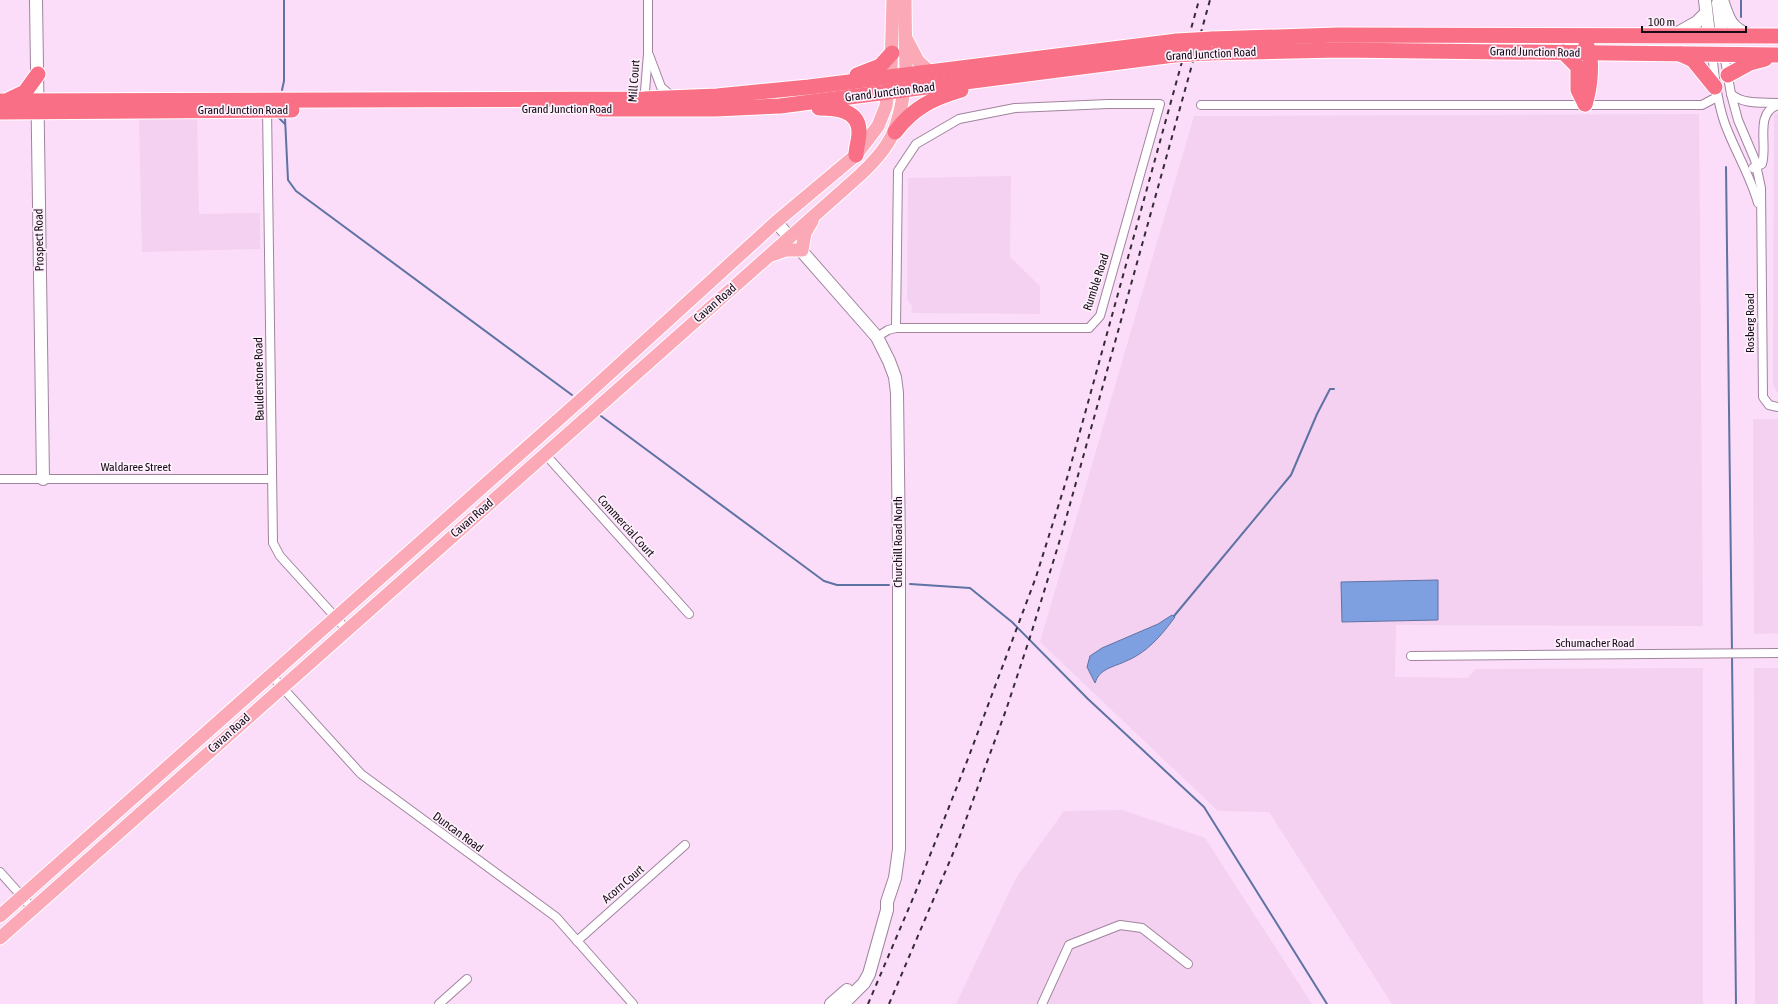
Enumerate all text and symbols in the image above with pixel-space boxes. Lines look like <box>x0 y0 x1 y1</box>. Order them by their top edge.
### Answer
scale bar <box>1642 8 1746 34</box>
text: 100 m <box>1648 15 1675 29</box>
street label: Grand Junction Road <box>1490 44 1580 60</box>
street label: Grand Junction Road <box>1165 45 1257 63</box>
street label: Mill Court <box>626 59 643 103</box>
street label: Grand Junction Road <box>844 80 936 104</box>
street label: Grand Junction Road <box>522 102 612 116</box>
street label: Grand Junction Road <box>198 103 288 117</box>
street label: Prospect Road <box>31 208 47 272</box>
street label: Rumble Road <box>1080 252 1112 312</box>
street label: Cavan Road <box>691 281 739 325</box>
street label: Rosberg Road <box>1743 293 1757 353</box>
street label: Baulderstone Road <box>251 337 267 421</box>
street label: Waldaree Street <box>101 460 172 474</box>
street label: Commercial Court <box>594 492 658 560</box>
street label: Cavan Road <box>448 496 496 540</box>
street label: Churchill Road North <box>891 496 905 588</box>
street label: Schumacher Road <box>1555 636 1635 650</box>
street label: Cavan Road <box>205 710 253 756</box>
street label: Duncan Road <box>430 809 486 855</box>
street label: Acorn Court <box>599 862 647 906</box>

